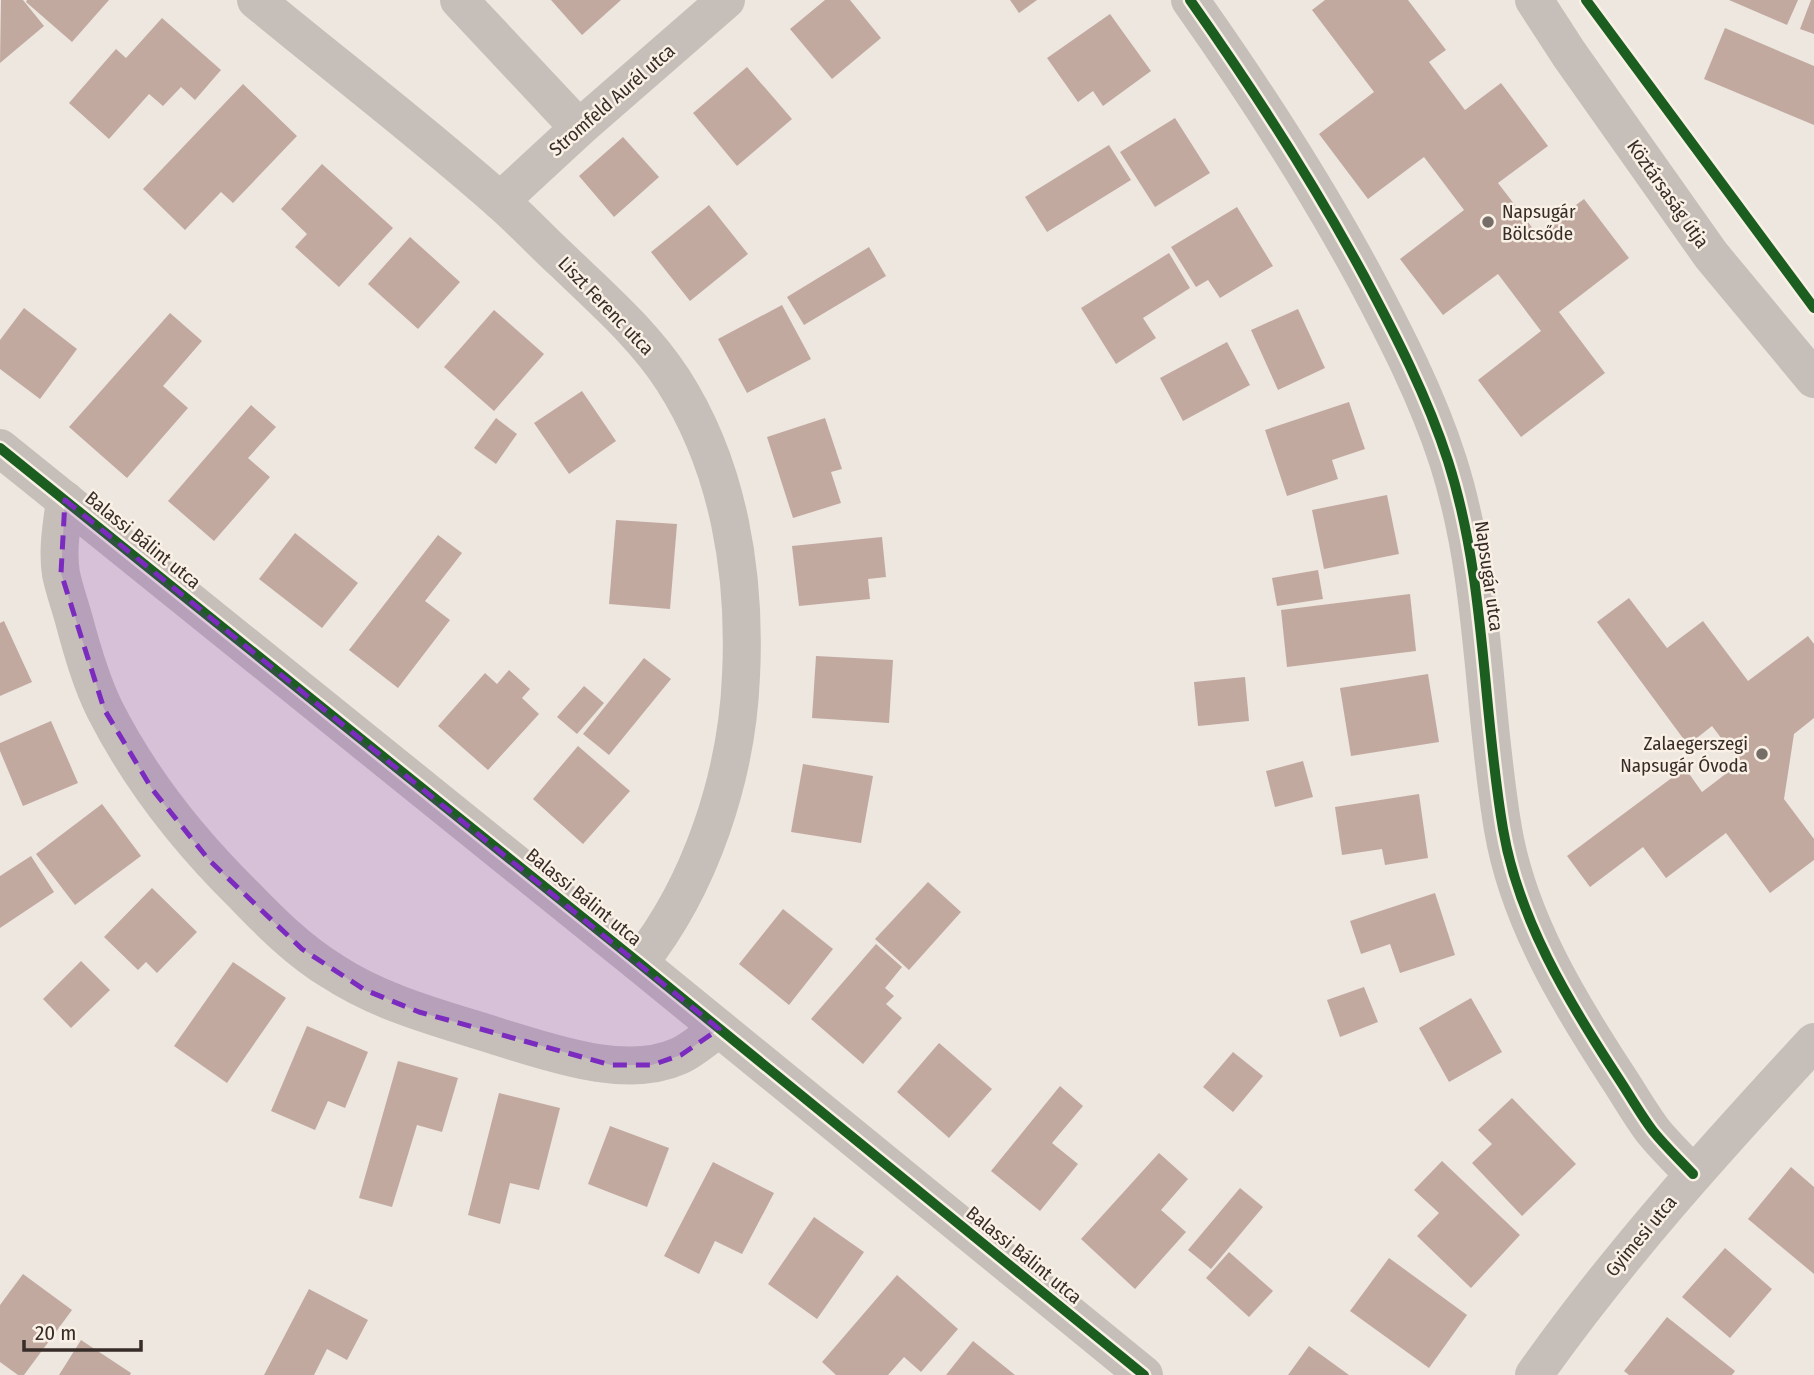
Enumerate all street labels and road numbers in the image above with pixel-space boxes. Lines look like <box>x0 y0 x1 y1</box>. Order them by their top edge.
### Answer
street label: Stromfeld Aurél utca <box>544 39 680 161</box>
street label: Köztársaság útja <box>1622 135 1714 253</box>
street label: Liszt Ferenc utca <box>553 252 659 360</box>
street label: Balassi Bálint utca <box>81 486 205 594</box>
street label: Napsugár utca <box>1470 519 1508 633</box>
street label: Balassi Bálint utca <box>522 843 646 951</box>
street label: Gyimesi utca <box>1600 1191 1682 1281</box>
street label: Balassi Bálint utca <box>962 1201 1086 1309</box>

